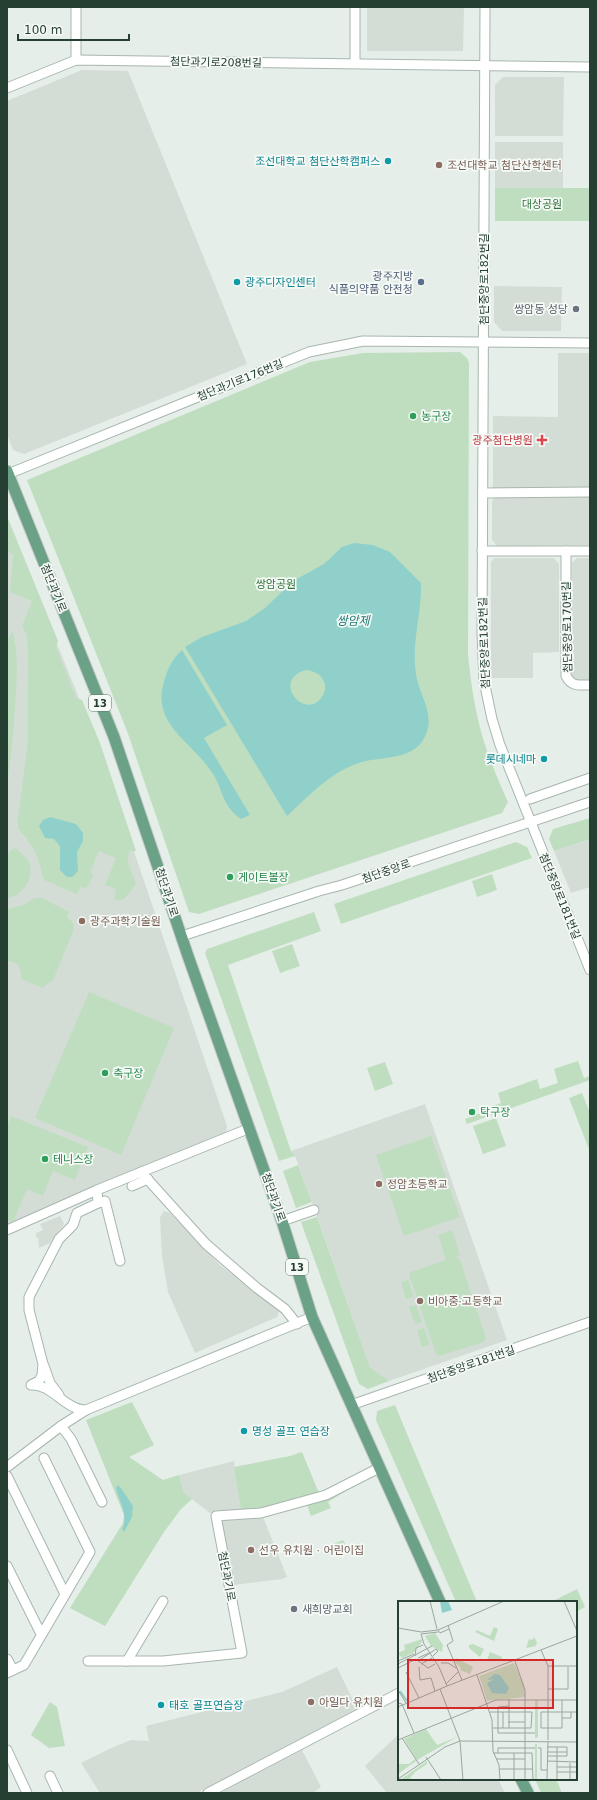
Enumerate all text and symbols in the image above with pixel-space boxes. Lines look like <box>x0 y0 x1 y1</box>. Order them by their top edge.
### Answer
scale bar <box>18 16 129 42</box>
text: 100 m <box>24 23 62 37</box>
street label: 첨단과기로208번길 <box>170 55 262 70</box>
place label: 조선대학교 첨단산학캠퍼스 <box>255 155 380 168</box>
marker: 조선대학교 첨단산학캠퍼스 <box>383 156 393 166</box>
place label: 조선대학교 첨단산학센터 <box>447 159 562 172</box>
marker: 조선대학교 첨단산학센터 <box>434 160 444 170</box>
park label: 대상공원 <box>522 198 562 211</box>
street label: 첨단중앙로182번길 <box>478 233 491 325</box>
place label: 광주지방 식품의약품 안전청 <box>329 270 413 296</box>
place label: 광주디자인센터 <box>245 276 316 289</box>
marker: 광주디자인센터 <box>232 277 242 287</box>
marker: 광주지방 식품의약품 안전청 <box>416 277 426 287</box>
place label: 쌍암동 성당 <box>514 303 568 316</box>
marker: 쌍암동 성당 <box>571 304 581 314</box>
street label: 첨단과기로176번길 <box>195 357 285 404</box>
place label: 농구장 <box>421 410 451 423</box>
marker: 농구장 <box>408 411 418 421</box>
place label: 광주첨단병원 <box>472 434 533 447</box>
marker: 광주첨단병원 <box>536 434 548 446</box>
street label: 첨단과기로 <box>38 562 69 614</box>
park label: 쌍암공원 <box>256 578 296 591</box>
street label: 첨단중앙로170번길 <box>560 581 575 673</box>
street label: 첨단중앙로182번길 <box>476 597 493 689</box>
water label: 쌍암제 <box>336 614 372 628</box>
road number: 13 <box>89 695 111 711</box>
place label: 롯데시네마 <box>485 753 536 766</box>
marker: 롯데시네마 <box>539 754 549 764</box>
street label: 첨단중앙로181번길 <box>536 851 583 941</box>
street label: 첨단중앙로 <box>360 857 412 886</box>
street label: 첨단과기로 <box>153 866 181 918</box>
place label: 게이트볼장 <box>238 871 289 884</box>
marker: 게이트볼장 <box>225 872 235 882</box>
place label: 광주과학기술원 <box>90 915 161 928</box>
marker: 광주과학기술원 <box>77 916 87 926</box>
place label: 축구장 <box>113 1067 143 1080</box>
marker: 축구장 <box>100 1068 110 1078</box>
place label: 탁구장 <box>480 1106 510 1119</box>
marker: 탁구장 <box>467 1107 477 1117</box>
place label: 테니스장 <box>53 1153 93 1166</box>
marker: 테니스장 <box>40 1154 50 1164</box>
street label: 첨단과기로 <box>259 1171 288 1223</box>
place label: 정암초등학교 <box>387 1178 448 1191</box>
marker: 정암초등학교 <box>374 1179 384 1189</box>
road number: 13 <box>286 1259 308 1275</box>
place label: 비아중·고등학교 <box>428 1295 502 1308</box>
marker: 비아중·고등학교 <box>415 1296 425 1306</box>
street label: 첨단중앙로181번길 <box>426 1343 517 1386</box>
place label: 명성 골프 연습장 <box>252 1425 330 1438</box>
marker: 명성 골프 연습장 <box>239 1426 249 1436</box>
place label: 선우 유치원 · 어린이집 <box>259 1544 364 1557</box>
marker: 선우 유치원 · 어린이집 <box>246 1545 256 1555</box>
street label: 첨단과기로 <box>215 1550 238 1602</box>
inset map <box>398 1601 577 1780</box>
place label: 새희망교회 <box>302 1603 353 1616</box>
marker: 새희망교회 <box>289 1604 299 1614</box>
place label: 아일다 유치원 <box>319 1696 383 1709</box>
marker: 아일다 유치원 <box>306 1697 316 1707</box>
place label: 태호 골프연습장 <box>169 1699 243 1712</box>
marker: 태호 골프연습장 <box>156 1700 166 1710</box>

